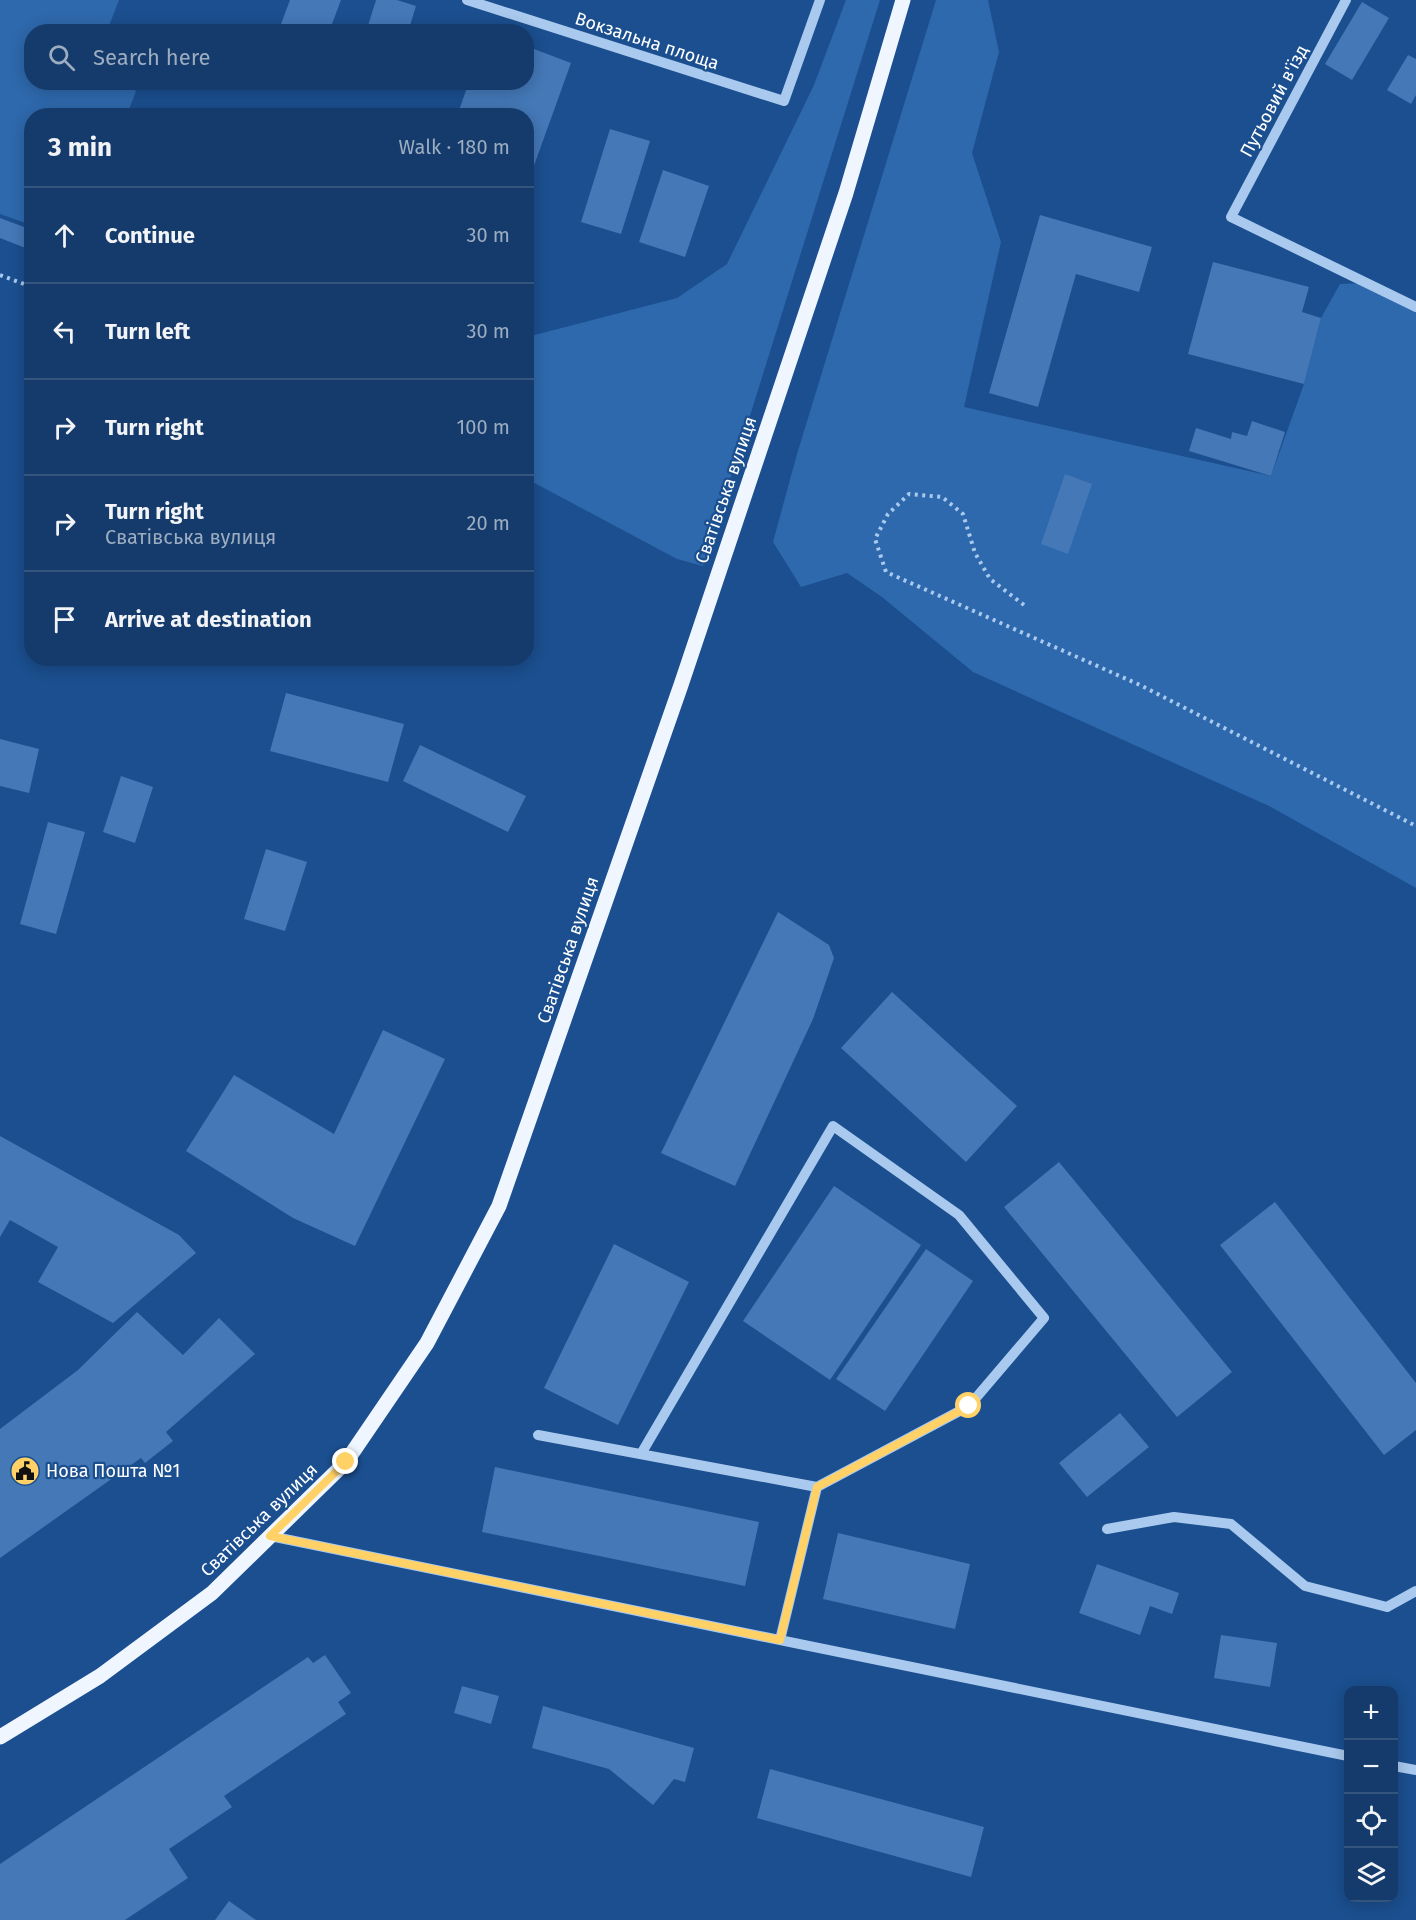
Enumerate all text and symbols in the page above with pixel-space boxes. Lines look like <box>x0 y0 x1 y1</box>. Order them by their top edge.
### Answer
street label: Вокзальна площа <box>572 7 722 75</box>
search box <box>24 24 534 90</box>
icon: search <box>45 41 78 74</box>
street label: Путьовий в'їзд <box>1235 41 1313 161</box>
text: Search here <box>93 44 211 71</box>
text: 3 min <box>48 132 112 163</box>
text: Walk · 180 m <box>399 135 510 159</box>
icon: ahead <box>48 219 81 252</box>
text: Continue <box>105 222 195 249</box>
text: 30 m <box>466 223 510 247</box>
icon: left <box>48 315 81 348</box>
text: Turn left <box>105 318 190 345</box>
text: 30 m <box>466 319 510 343</box>
icon: right <box>48 411 81 444</box>
text: Turn right <box>105 414 204 441</box>
street label: Сватівська вулиця <box>691 414 761 566</box>
text: 100 m <box>457 415 510 439</box>
text: Turn right <box>105 498 204 525</box>
icon: right <box>48 507 81 540</box>
text: 20 m <box>467 511 510 535</box>
text: Сватівська вулиця <box>105 525 276 549</box>
icon: arrive <box>48 603 81 636</box>
text: Arrive at destination <box>105 606 312 633</box>
street label: Сватівська вулиця <box>533 874 603 1026</box>
route start <box>955 1392 981 1418</box>
route end <box>332 1448 358 1474</box>
public building icon: Нова Пошта №1 <box>9 1455 41 1487</box>
street label: Сватівська вулиця <box>196 1459 322 1581</box>
place label: Нова Пошта №1 <box>46 1460 180 1482</box>
map controls <box>1344 1686 1398 1902</box>
button: + <box>1344 1686 1398 1740</box>
button: − <box>1344 1740 1398 1794</box>
button: locate <box>1344 1794 1398 1848</box>
button: layers <box>1344 1848 1398 1902</box>

